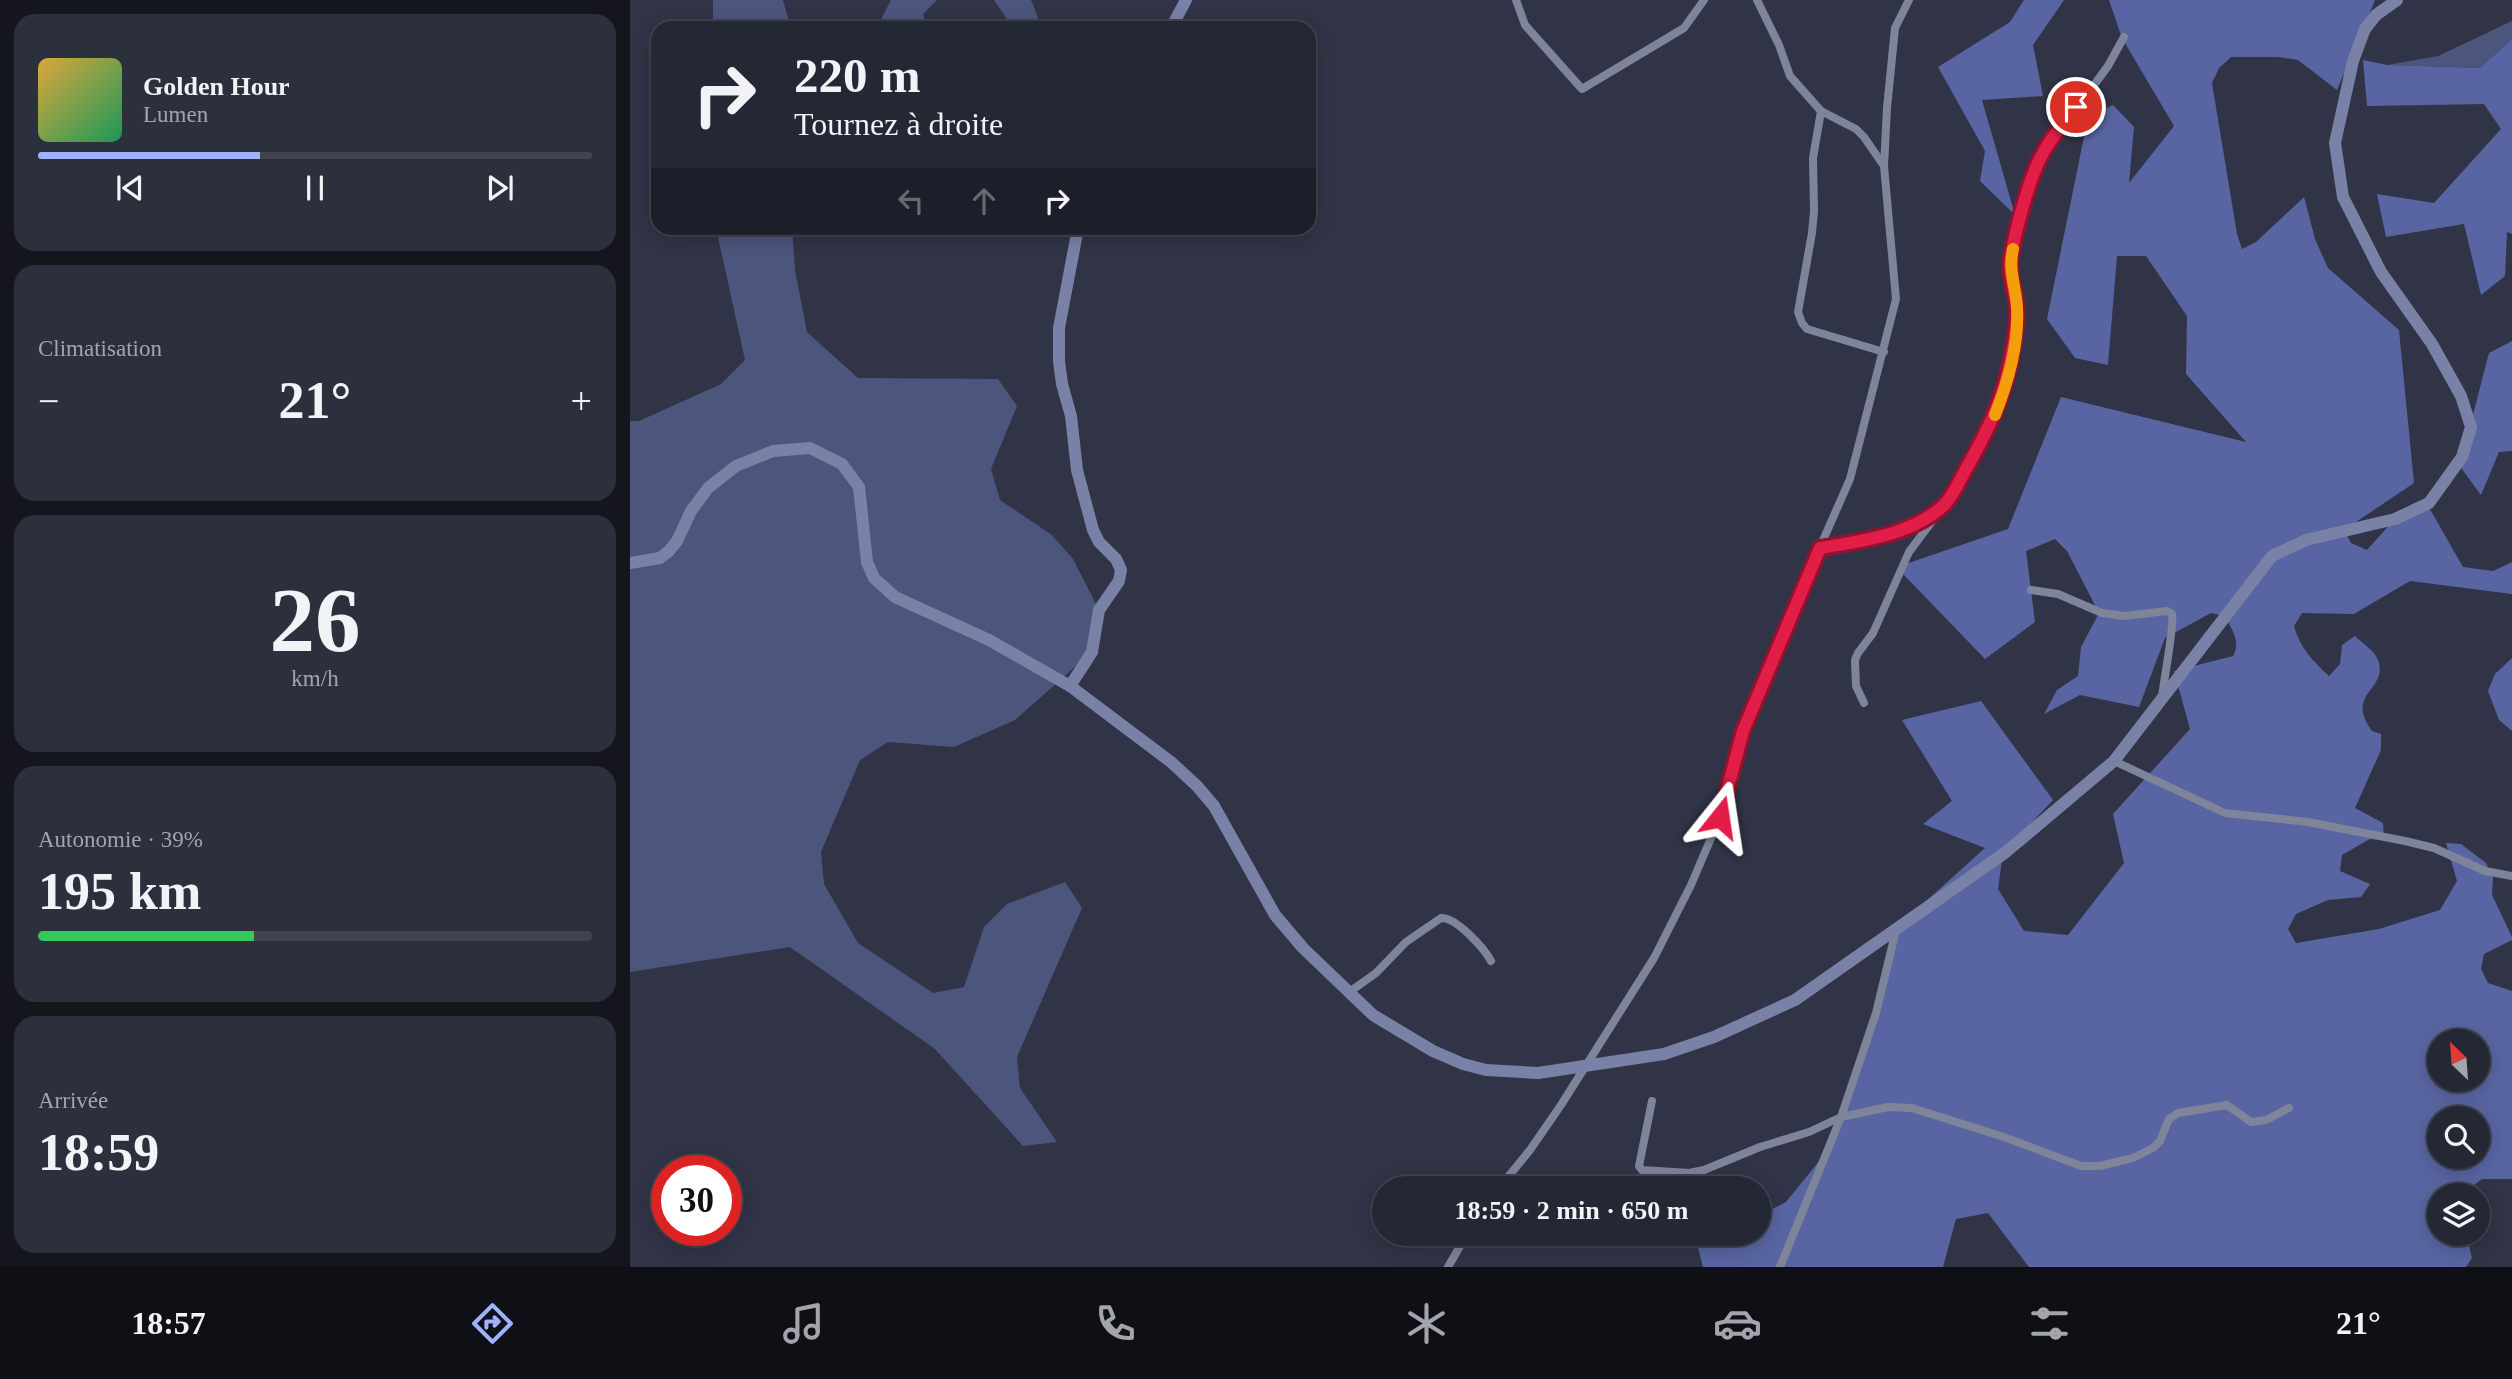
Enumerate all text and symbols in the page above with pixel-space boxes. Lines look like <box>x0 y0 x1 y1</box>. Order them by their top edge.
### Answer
text: 220 m <box>794 48 921 103</box>
icon: right <box>679 49 770 140</box>
text: Golden Hour <box>143 72 290 101</box>
pin <box>2046 77 2106 137</box>
icon: arrive <box>2057 88 2095 126</box>
text: Lumen <box>143 102 208 127</box>
text: Tournez à droite <box>794 106 1003 142</box>
icon: previous <box>111 169 149 207</box>
icon: pause <box>296 169 334 207</box>
icon: next <box>481 169 519 207</box>
icon: left <box>892 182 930 220</box>
icon: ahead <box>965 182 1003 220</box>
icon: right <box>1038 182 1076 220</box>
text: Climatisation <box>38 336 162 361</box>
text: 21° <box>279 372 351 429</box>
text: − <box>38 380 59 422</box>
text: + <box>571 380 592 422</box>
text: 26 <box>270 570 361 671</box>
text: km/h <box>291 666 339 691</box>
position arrow <box>1683 780 1757 854</box>
text: Autonomie · 39% <box>38 827 203 852</box>
text: 195 km <box>38 863 201 920</box>
north arrow <box>2427 1029 2490 1092</box>
map controls <box>2427 1029 2490 1246</box>
text: Arrivée <box>38 1088 108 1113</box>
button: search <box>2427 1106 2490 1169</box>
text: 18:59 <box>38 1124 159 1181</box>
speed limit sign: 30 <box>651 1155 742 1246</box>
button: layers <box>2427 1183 2490 1246</box>
text: 18:59 · 2 min · 650 m <box>1455 1196 1689 1225</box>
icon: directions <box>468 1299 517 1348</box>
icon: music <box>779 1299 828 1348</box>
icon: phone <box>1091 1299 1140 1348</box>
icon: climate <box>1402 1299 1451 1348</box>
icon: car <box>1713 1299 1762 1348</box>
icon: filters <box>2025 1299 2074 1348</box>
text: 18:57 <box>131 1305 206 1341</box>
text: 21° <box>2336 1305 2381 1341</box>

